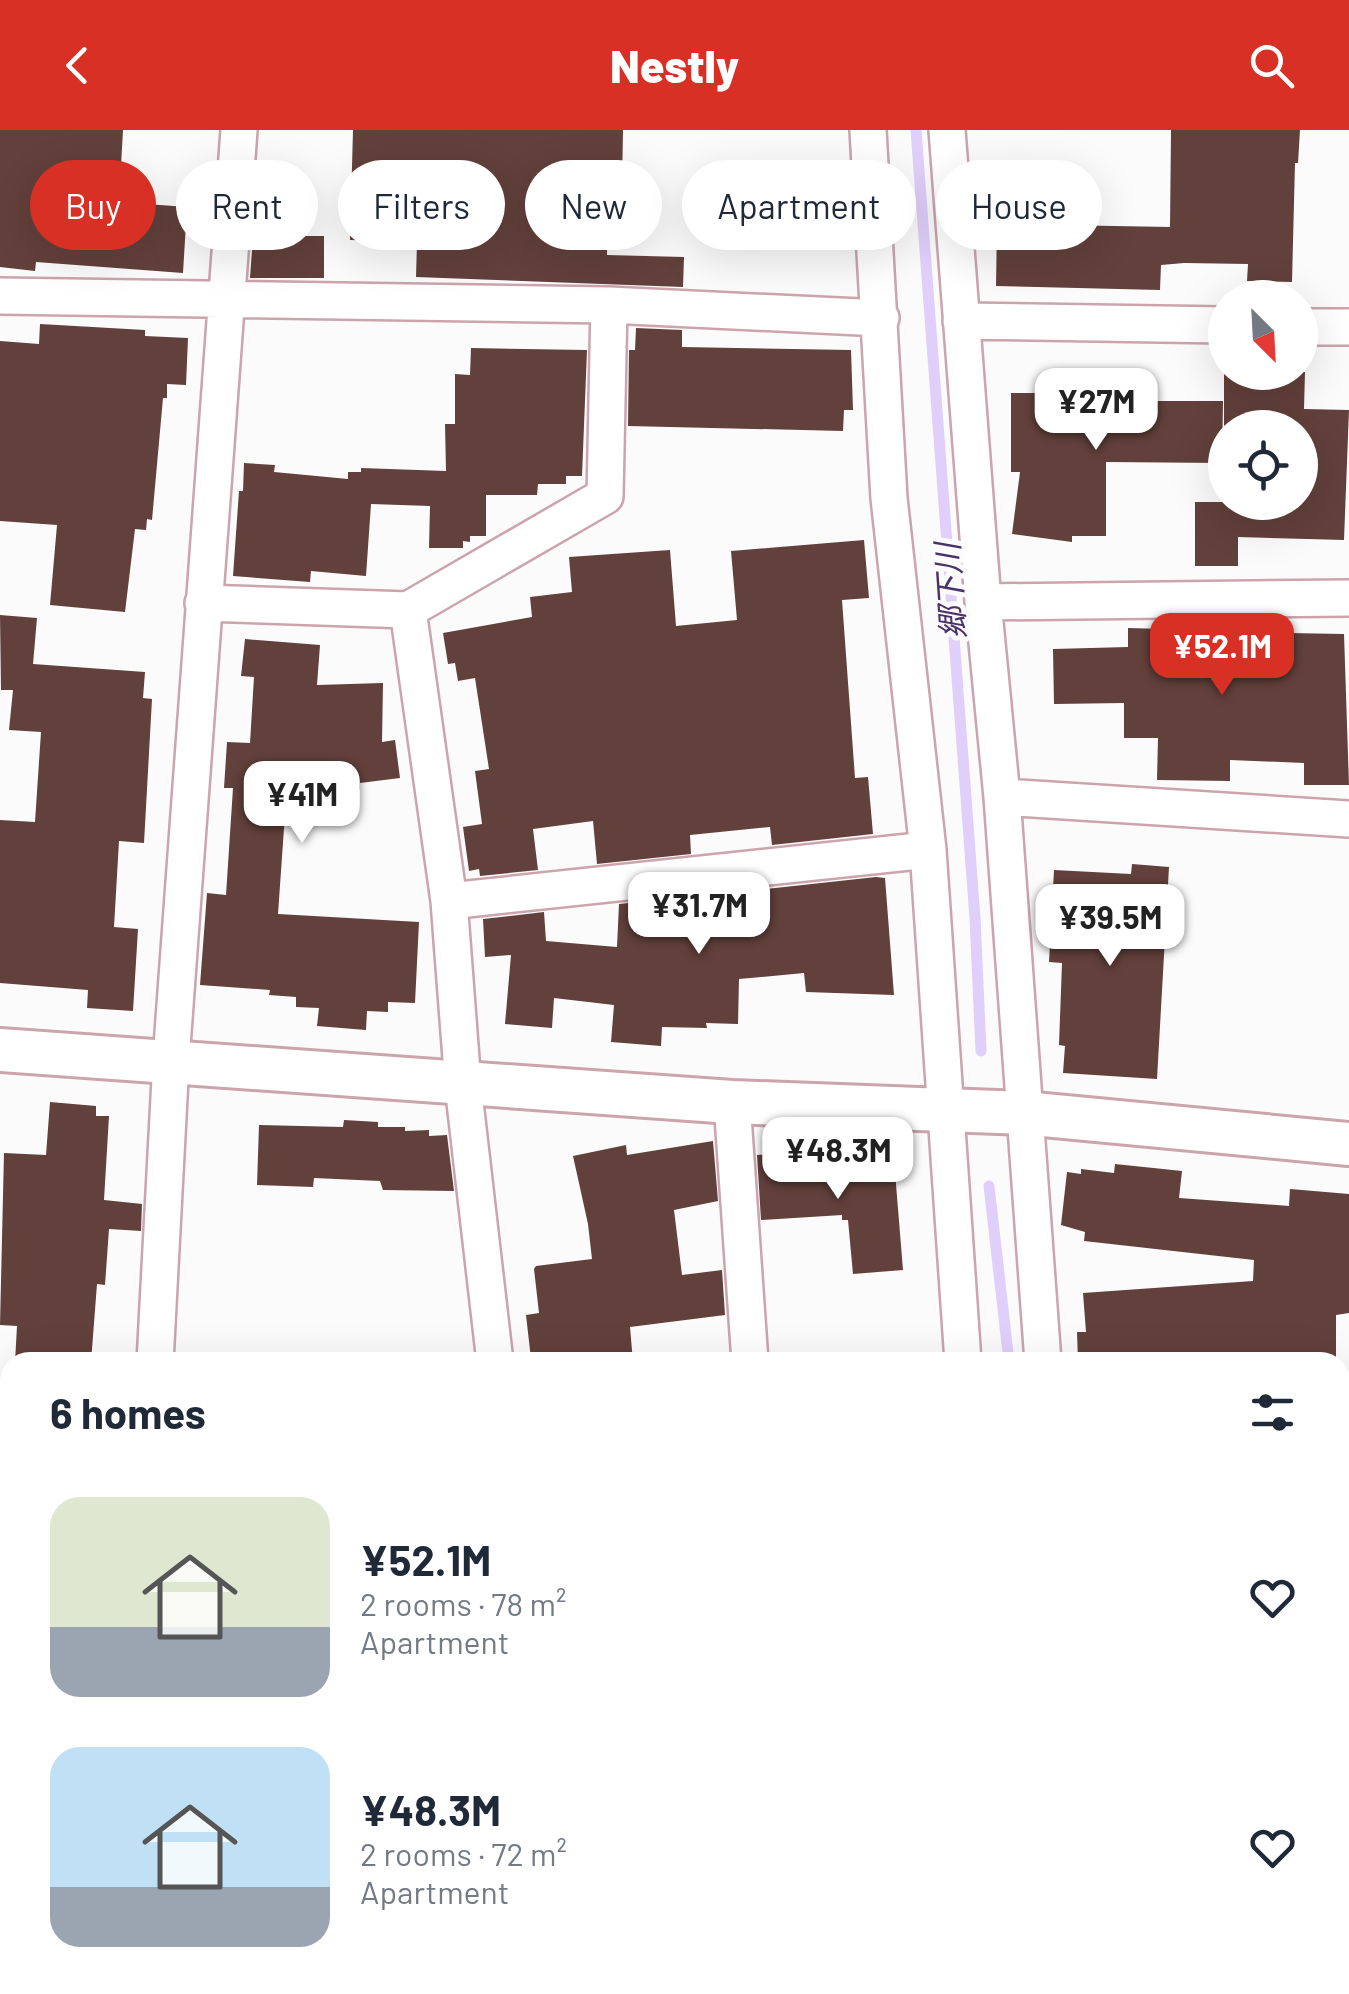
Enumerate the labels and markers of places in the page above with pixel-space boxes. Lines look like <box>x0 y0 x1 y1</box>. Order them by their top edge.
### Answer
pin: ¥27M <box>1037 368 1155 453</box>
pin: ¥52.1M <box>1141 613 1303 698</box>
pin: ¥41M <box>243 761 361 846</box>
pin: ¥31.7M <box>618 872 780 957</box>
pin: ¥39.5M <box>1029 884 1191 969</box>
pin: ¥48.3M <box>757 1117 919 1202</box>

